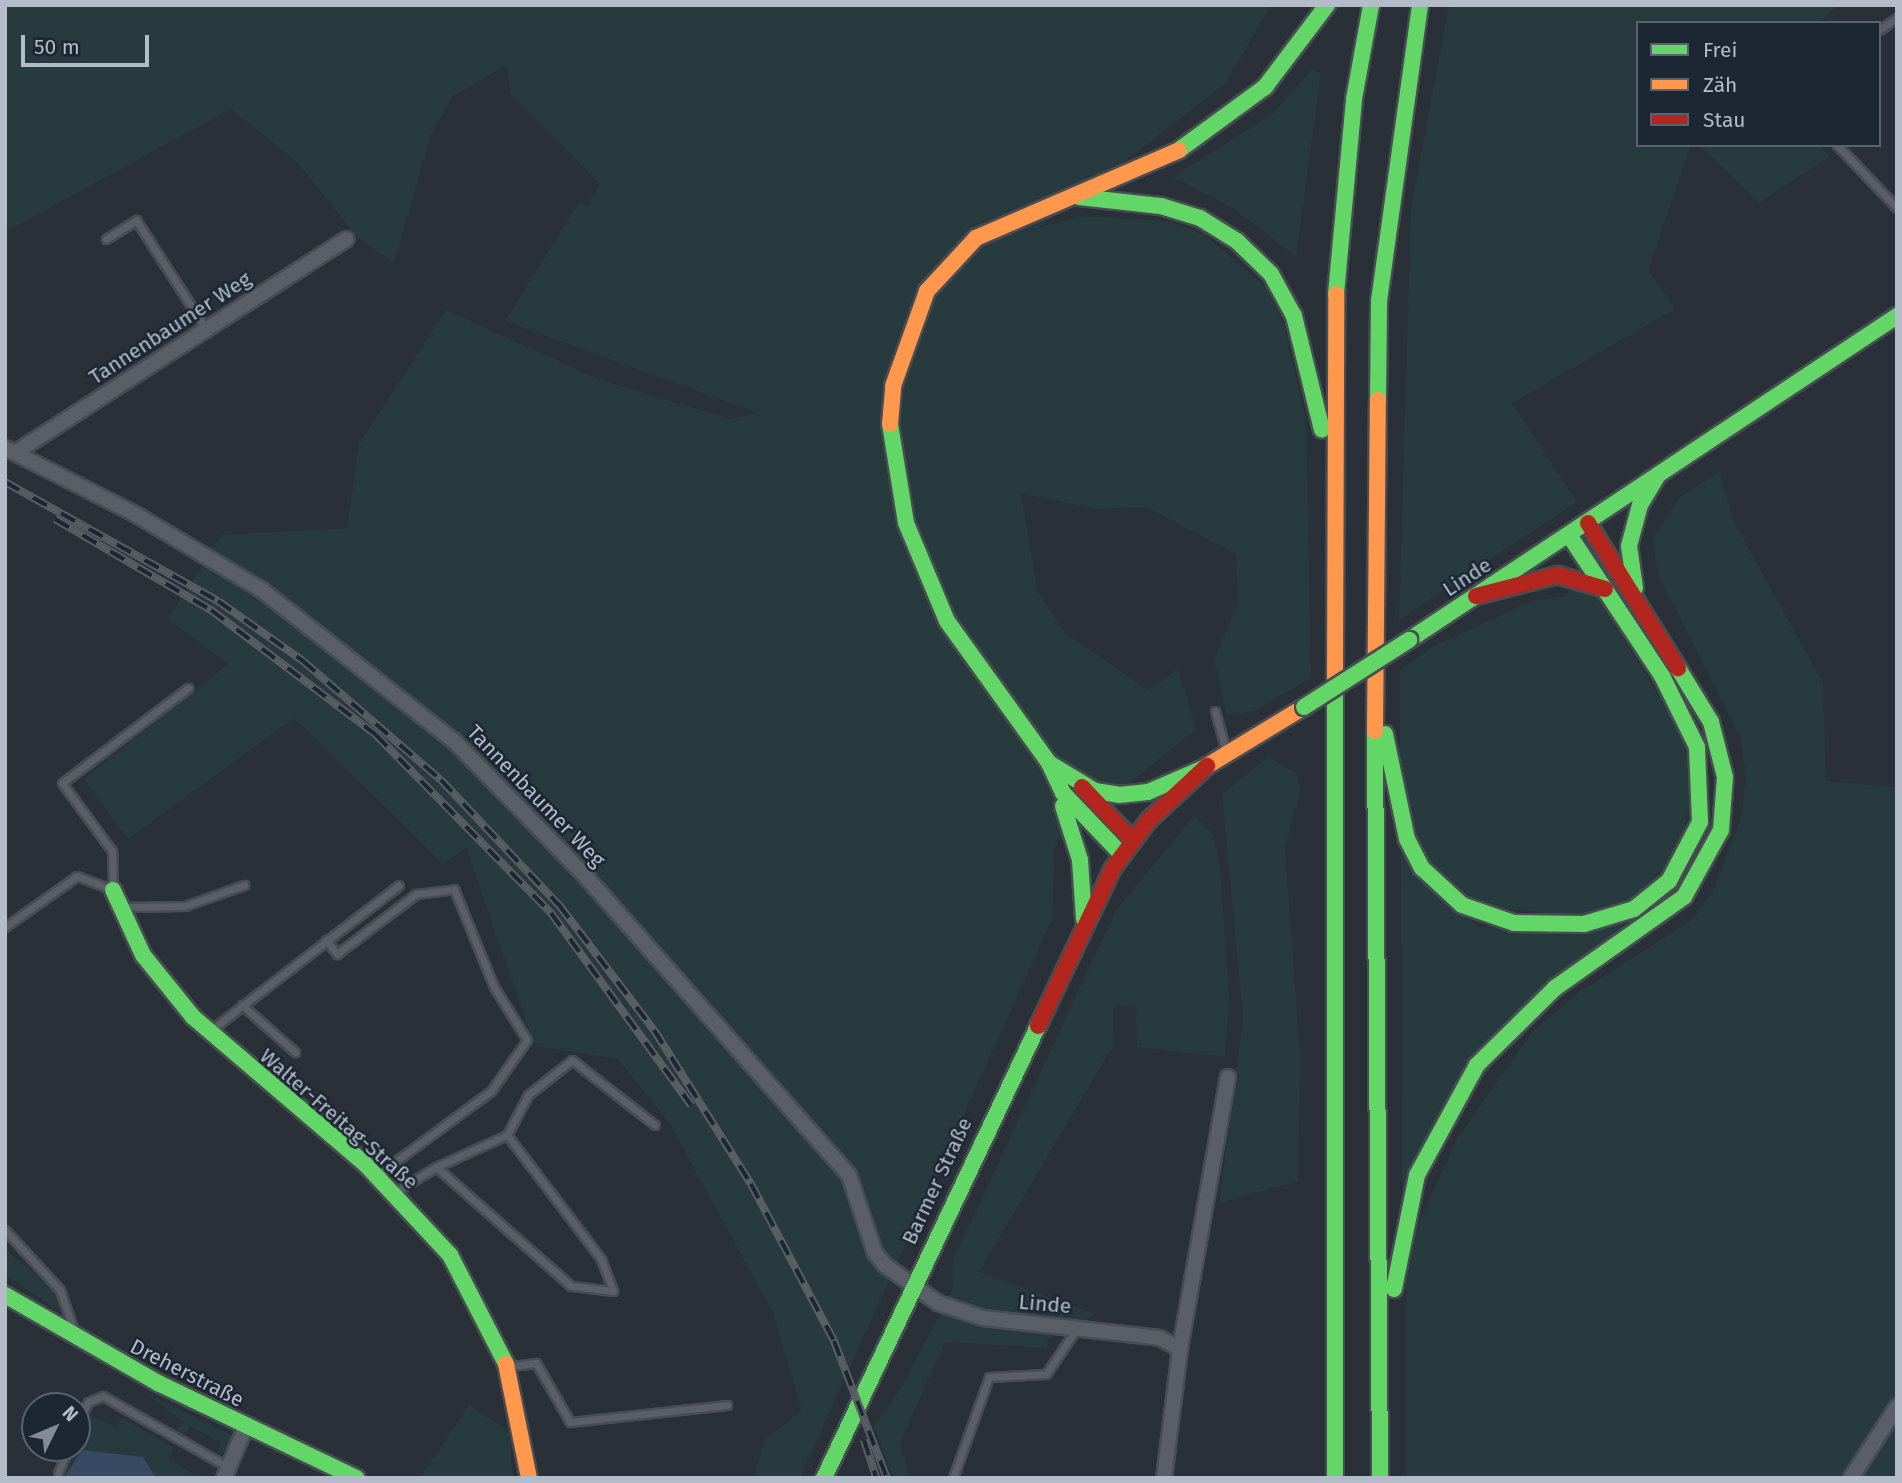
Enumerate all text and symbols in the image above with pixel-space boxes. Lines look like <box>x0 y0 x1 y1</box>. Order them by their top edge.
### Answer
scale bar <box>24 21 152 65</box>
legend <box>1636 21 1881 147</box>
text: 50 m <box>34 34 80 60</box>
text: Frei <box>1703 37 1737 63</box>
text: Zäh <box>1703 72 1737 98</box>
text: Stau <box>1703 107 1746 133</box>
street label: Tannenbaumer Weg <box>84 266 256 390</box>
street label: Linde <box>1438 552 1496 602</box>
street label: Tannenbaumer Weg <box>462 720 610 872</box>
street label: Walter-Freitag-Straße <box>255 1043 423 1195</box>
street label: Barmer Straße <box>897 1114 977 1248</box>
street label: Linde <box>1018 1289 1072 1319</box>
street label: Dreherstraße <box>126 1334 248 1412</box>
north arrow <box>21 1392 91 1462</box>
text: N <box>58 1401 83 1426</box>

